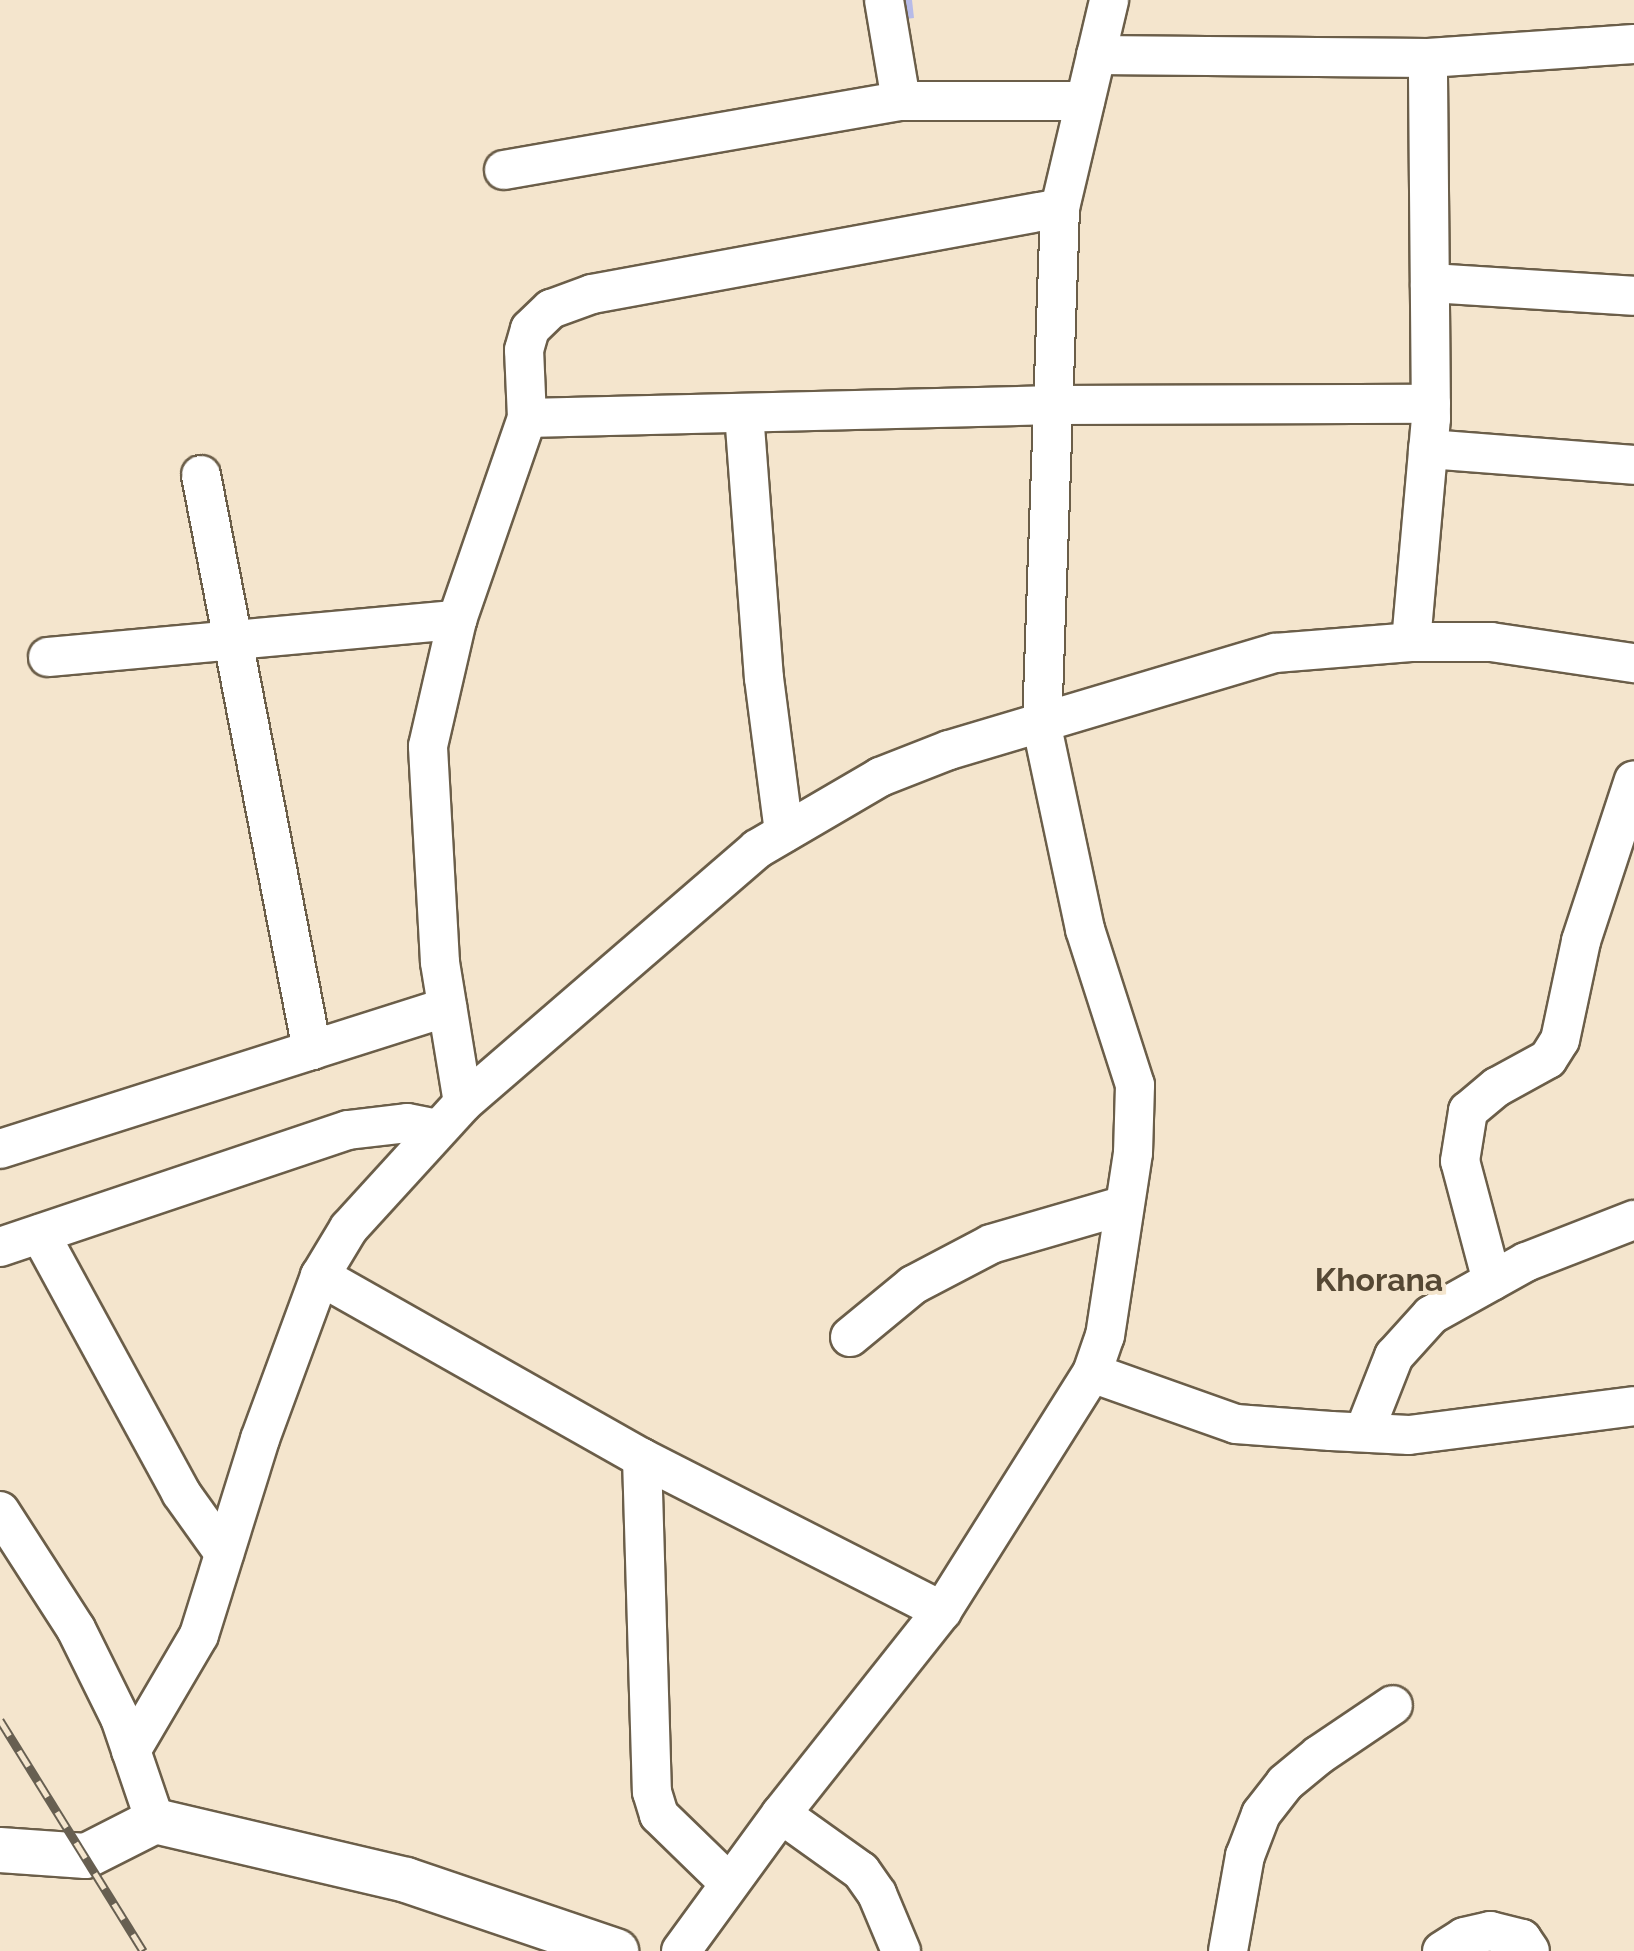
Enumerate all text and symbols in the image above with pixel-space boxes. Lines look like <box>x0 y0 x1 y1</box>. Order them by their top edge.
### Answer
district label: Khorana <box>1315 1261 1443 1299</box>

